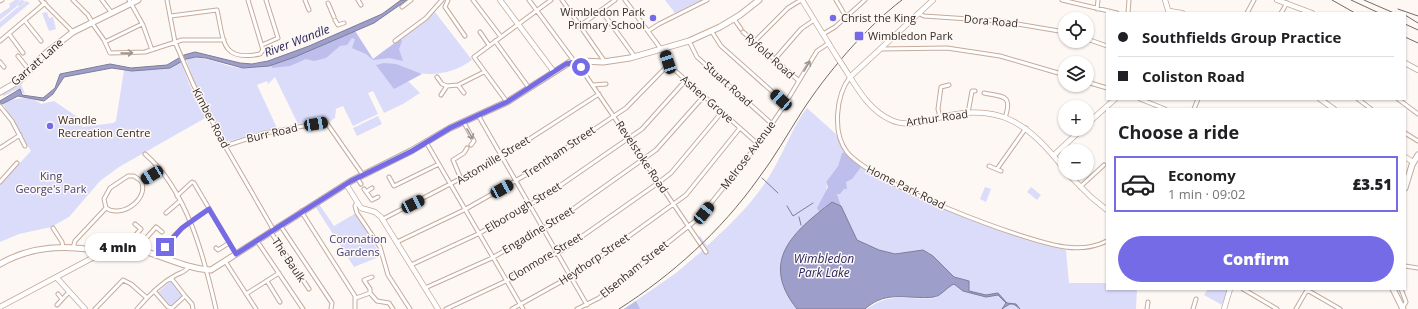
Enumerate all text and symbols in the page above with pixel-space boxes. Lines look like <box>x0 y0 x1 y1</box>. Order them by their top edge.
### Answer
place label: Wimbledon Park Primary School <box>560 4 645 32</box>
place label: Christ the King <box>841 10 916 25</box>
street label: Dora Road <box>963 11 1019 30</box>
map controls <box>1058 12 1094 180</box>
button: locate <box>1058 12 1094 48</box>
marker: Wimbledon Park Primary School <box>648 13 658 23</box>
marker: Christ the King <box>828 13 838 23</box>
water label: River Wandle <box>262 20 332 61</box>
text: Southfields Group Practice <box>1142 27 1341 47</box>
place label: Wimbledon Park <box>868 28 953 43</box>
street label: Ryfold Road <box>743 30 798 82</box>
marker: Wimbledon Park <box>853 30 865 42</box>
street label: Garratt Lane <box>7 35 66 89</box>
one-way arrow <box>120 49 133 57</box>
car <box>659 49 677 75</box>
button: layers <box>1058 56 1094 92</box>
route start <box>572 58 590 76</box>
street label: Stuart Road <box>701 58 756 109</box>
one-way arrow <box>804 60 812 72</box>
text: Coliston Road <box>1142 66 1245 86</box>
street label: Ashen Grove <box>678 71 737 126</box>
street label: Kimber Road <box>189 85 234 151</box>
car <box>768 88 794 112</box>
button: + <box>1058 100 1094 136</box>
street label: Arthur Road <box>905 106 969 129</box>
place label: Wandle Recreation Centre <box>58 112 150 140</box>
car <box>303 116 329 132</box>
street label: Melrose Avenue <box>717 117 778 192</box>
street label: Revelstoke Road <box>613 118 672 196</box>
street label: Burr Road <box>245 119 299 146</box>
text: Choose a ride <box>1118 120 1239 144</box>
marker: Wandle Recreation Centre <box>45 121 55 131</box>
street label: Trentham Street <box>520 122 598 181</box>
one-way arrow <box>466 128 474 140</box>
street label: Astonville Street <box>453 132 532 187</box>
button: − <box>1058 144 1094 180</box>
street label: Home Park Road <box>864 161 948 212</box>
car <box>139 164 165 186</box>
text: Economy <box>1168 165 1236 185</box>
icon: car <box>1120 166 1156 202</box>
park label: King George's Park <box>16 168 87 196</box>
text: £3.51 <box>1353 174 1392 194</box>
street label: Elborough Street <box>482 178 564 235</box>
car <box>489 178 515 200</box>
text: 1 min · 09:02 <box>1168 185 1245 203</box>
car <box>400 193 426 215</box>
car <box>692 200 716 226</box>
street label: Engadine Street <box>499 202 576 257</box>
street label: Clonmore Street <box>505 228 585 285</box>
street label: Heythorp Street <box>556 229 632 288</box>
park label: Coronation Gardens <box>329 231 387 259</box>
callout: 4 min <box>85 233 151 261</box>
street label: The Baulk <box>269 235 310 285</box>
street label: Elsenham Street <box>596 236 671 301</box>
button: Confirm <box>1118 236 1394 282</box>
text: 4 min <box>100 238 136 256</box>
route end <box>156 238 174 256</box>
water label: Wimbledon Park Lake <box>794 250 854 281</box>

